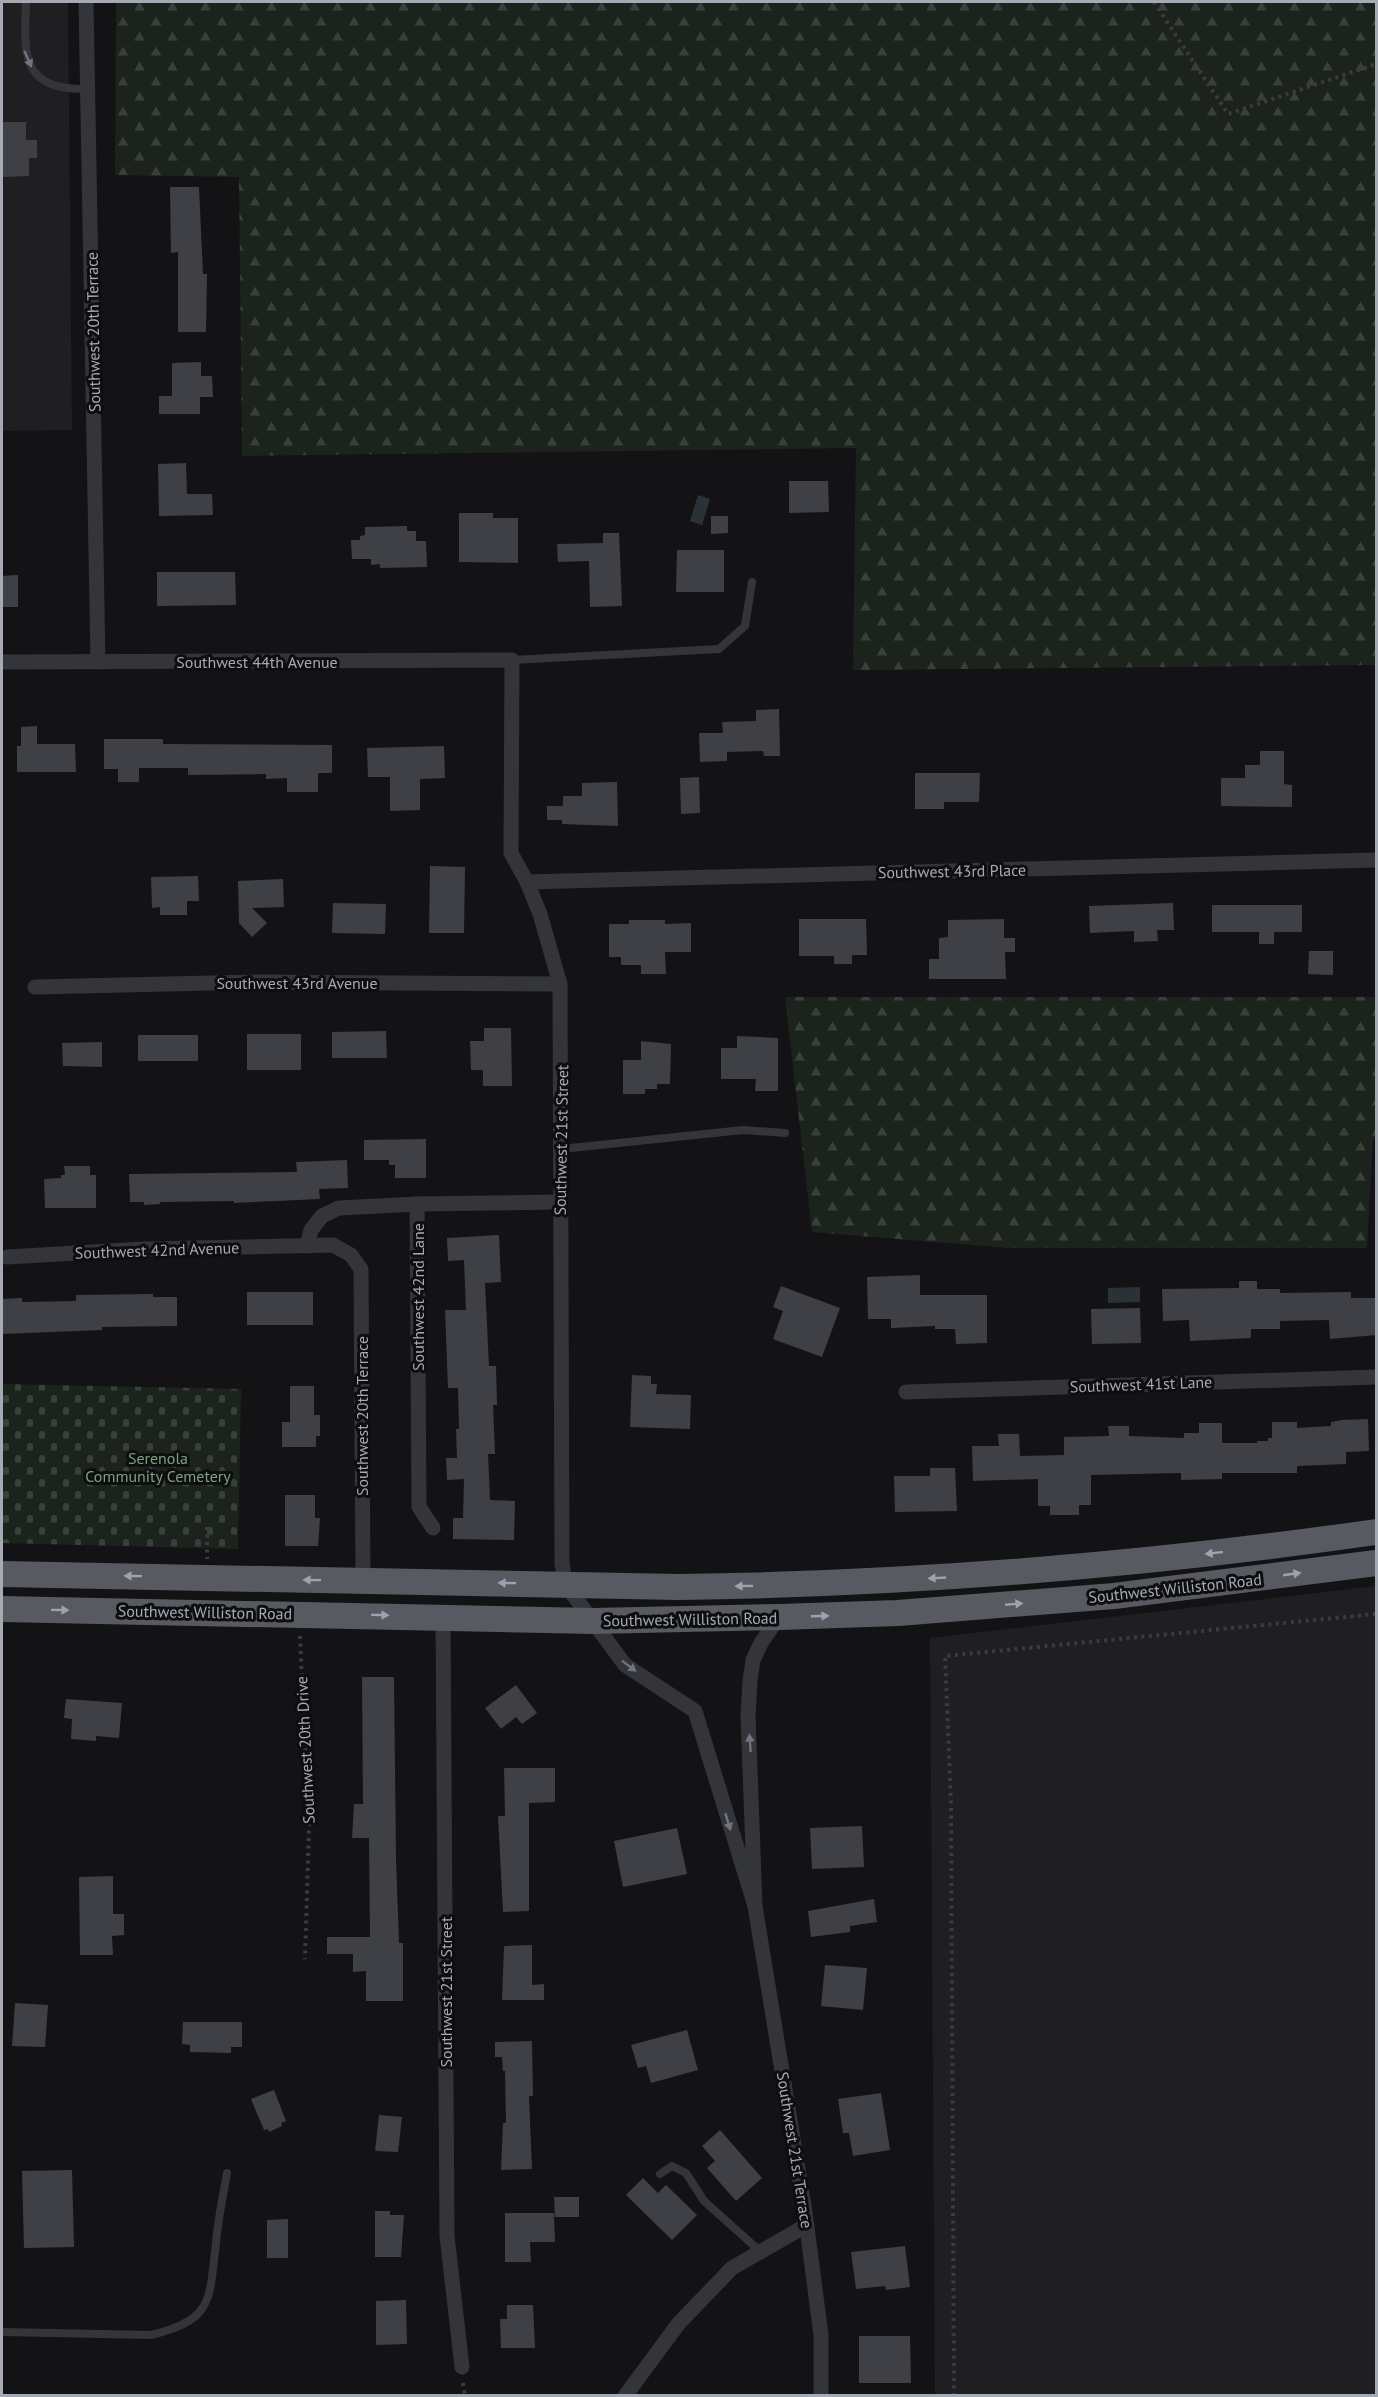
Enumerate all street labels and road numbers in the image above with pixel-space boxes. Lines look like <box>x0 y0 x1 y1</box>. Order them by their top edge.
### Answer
street label: Southwest 20th Terrace <box>82 252 104 412</box>
street label: Southwest 44th Avenue <box>176 652 338 672</box>
street label: Southwest 43rd Place <box>878 860 1026 882</box>
street label: Southwest 43rd Avenue <box>216 973 378 993</box>
street label: Southwest 21st Street <box>550 1064 572 1216</box>
street label: Southwest 42nd Lane <box>408 1223 428 1371</box>
street label: Southwest 42nd Avenue <box>74 1237 240 1263</box>
street label: Southwest 20th Terrace <box>352 1336 372 1496</box>
street label: Southwest 41st Lane <box>1069 1372 1213 1396</box>
street label: Southwest Williston Road <box>1087 1569 1263 1607</box>
street label: Southwest Williston Road <box>118 1600 292 1624</box>
street label: Southwest Williston Road <box>603 1607 777 1631</box>
street label: Southwest 20th Drive <box>291 1676 319 1824</box>
street label: Southwest 21st Street <box>436 1916 456 2067</box>
street label: Southwest 21st Terrace <box>773 2070 817 2230</box>

